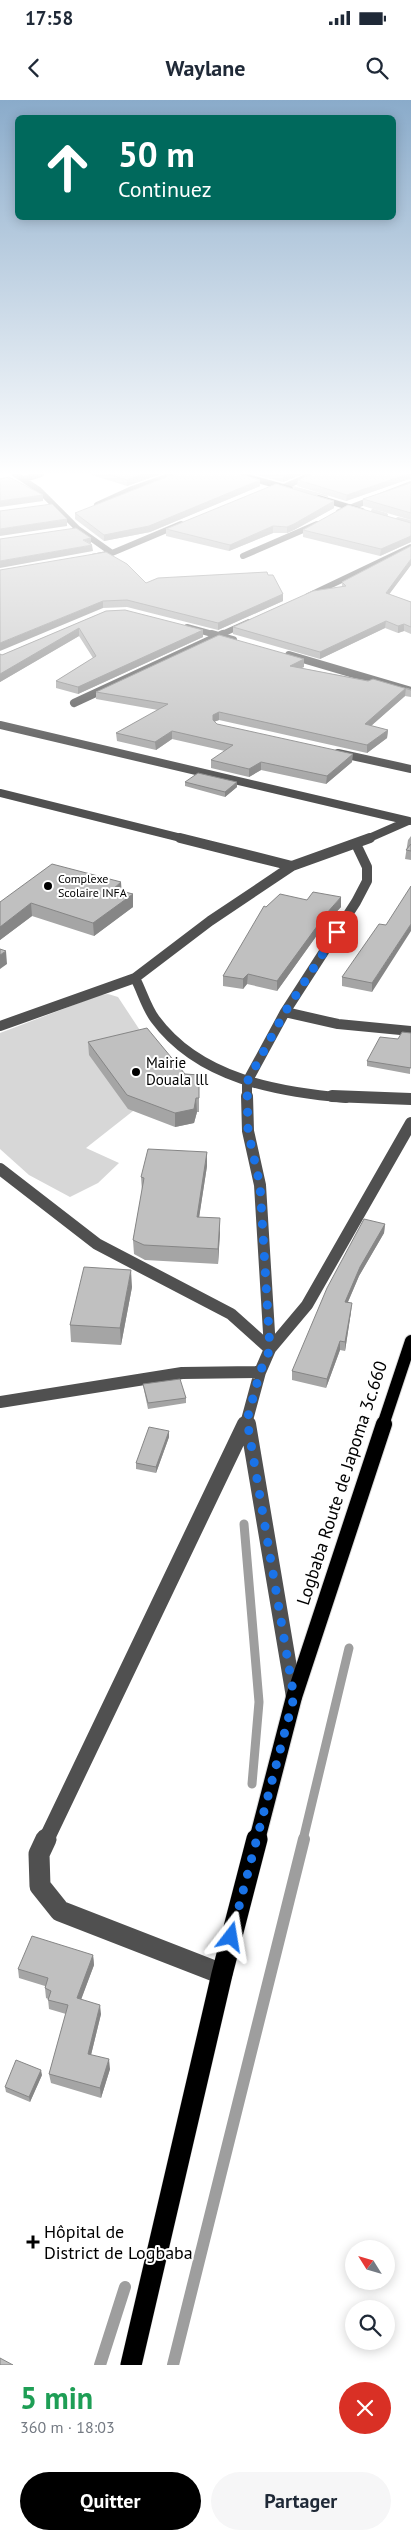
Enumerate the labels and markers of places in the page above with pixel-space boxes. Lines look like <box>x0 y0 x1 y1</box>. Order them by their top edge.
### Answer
place label: Complexe Scolaire INFA <box>58 871 127 900</box>
marker: Complexe Scolaire INFA <box>42 880 54 892</box>
pin <box>316 911 358 953</box>
place label: Mairie Douala lll <box>146 1053 209 1089</box>
marker: Mairie Douala lll <box>130 1066 142 1078</box>
place label: Hôpital de District de Logbaba <box>44 2220 193 2264</box>
marker: Hôpital de District de Logbaba <box>26 2235 40 2249</box>

